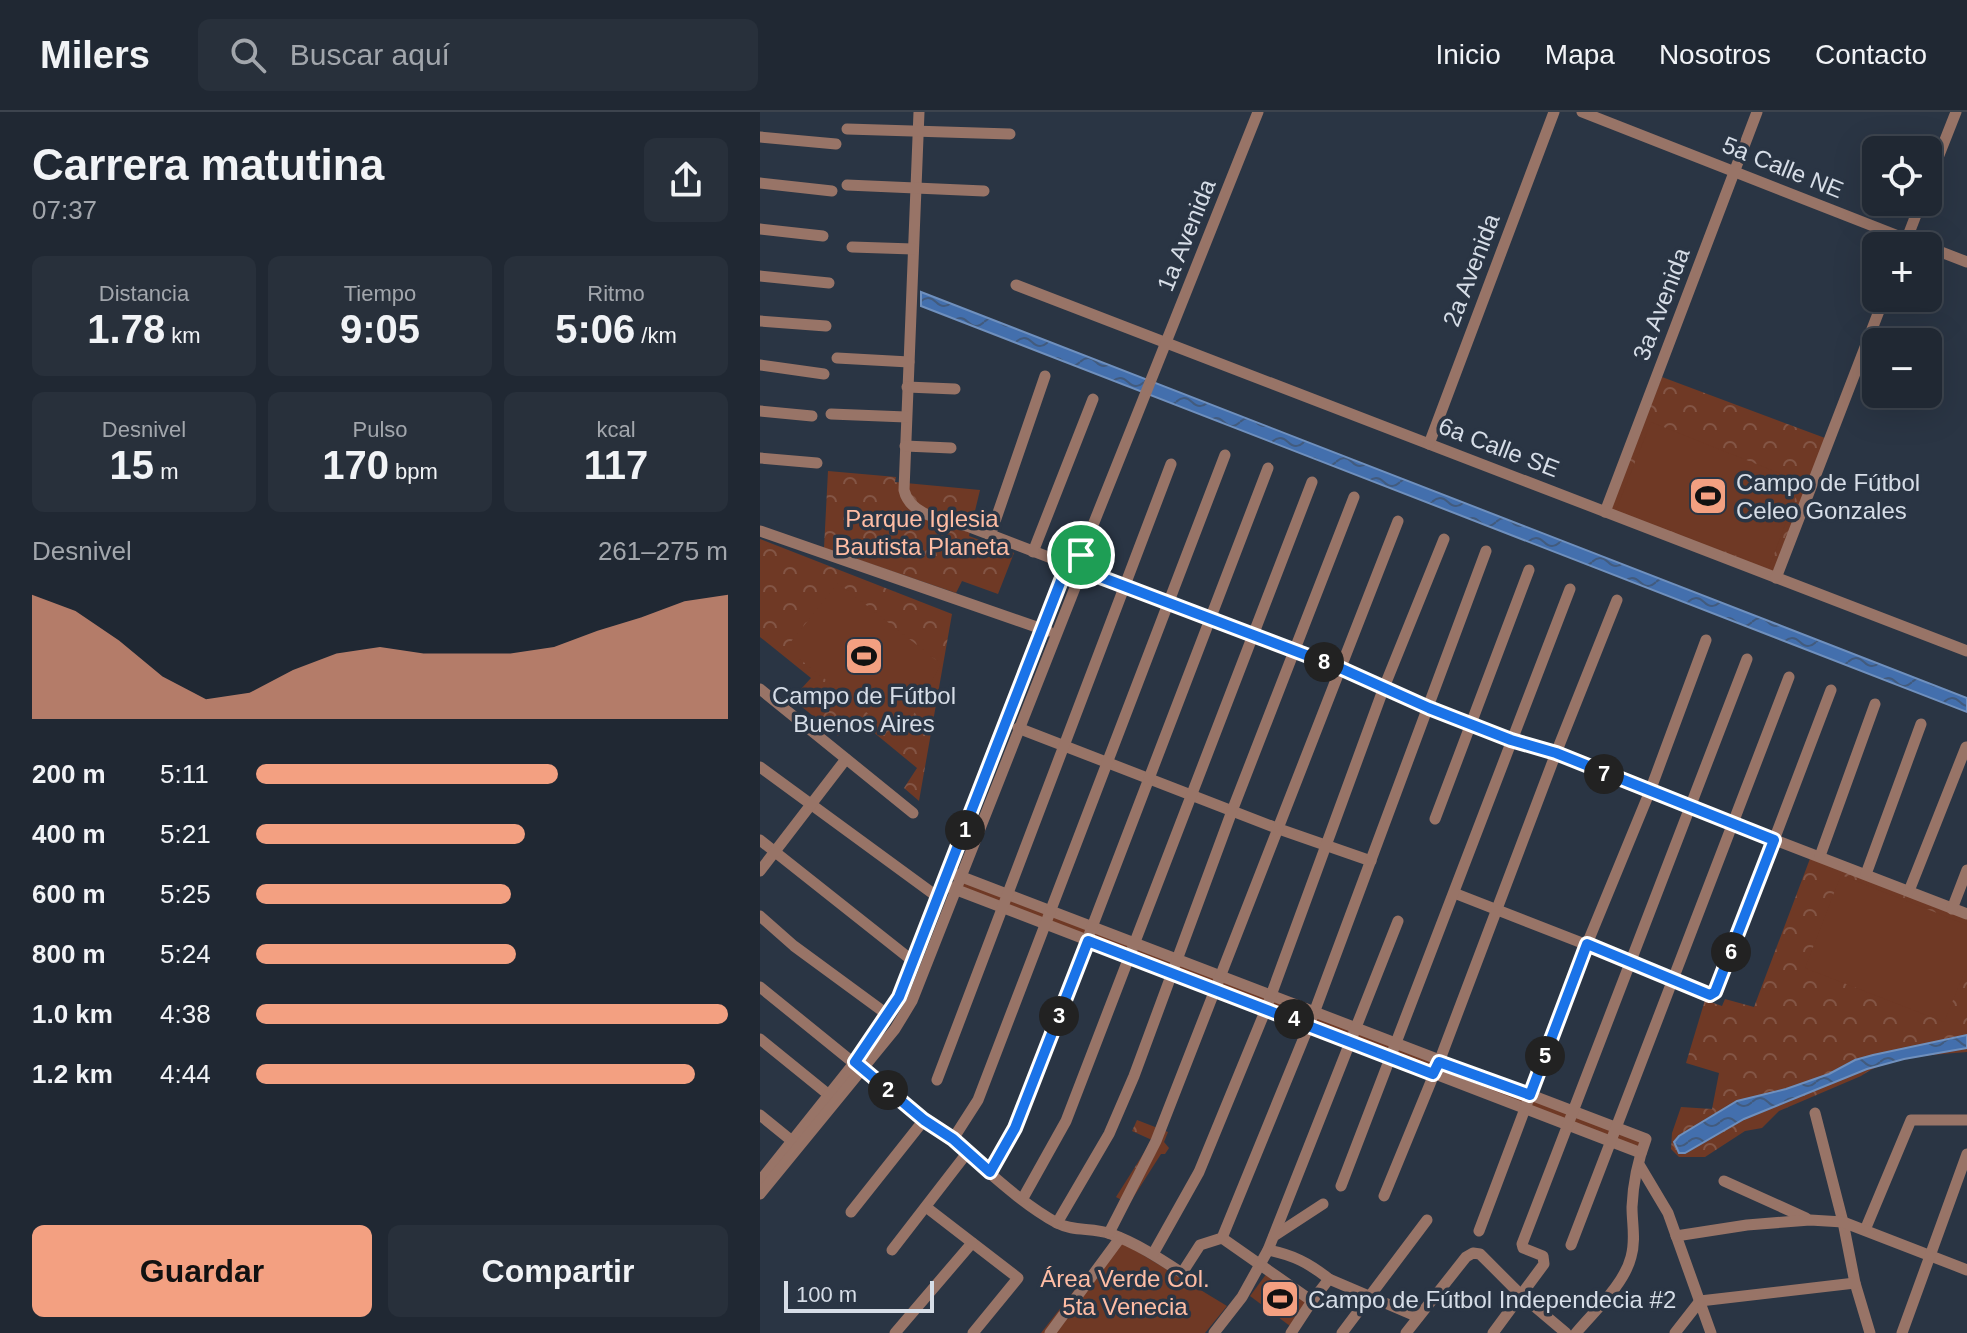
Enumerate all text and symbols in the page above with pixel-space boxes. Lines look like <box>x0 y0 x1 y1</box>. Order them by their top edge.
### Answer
search box <box>198 19 758 91</box>
icon: search <box>226 33 270 77</box>
text: Milers <box>40 34 150 76</box>
text: Buscar aquí <box>290 38 450 71</box>
text: Inicio <box>1435 39 1501 70</box>
text: Mapa <box>1545 39 1615 70</box>
text: Nosotros <box>1659 39 1771 70</box>
text: Contacto <box>1815 39 1927 70</box>
street label: 5a Calle NE <box>1719 130 1847 204</box>
map controls <box>1862 136 1942 408</box>
button: locate <box>1862 136 1942 216</box>
button: share <box>644 138 728 222</box>
text: Carrera matutina <box>32 140 384 189</box>
street label: 1a Avenida <box>1151 174 1221 295</box>
text: 07:37 <box>32 195 97 225</box>
street label: 2a Avenida <box>1437 209 1505 330</box>
button: + <box>1862 232 1942 312</box>
street label: 3a Avenida <box>1627 243 1695 364</box>
text: Distancia <box>99 281 189 306</box>
text: Tiempo <box>344 281 416 306</box>
text: Ritmo <box>587 281 645 306</box>
text: 1.78 <box>87 307 165 351</box>
text: 9:05 <box>340 307 420 351</box>
text: 5:06 <box>555 307 635 351</box>
text: km <box>165 323 201 348</box>
text: /km <box>635 323 677 348</box>
button: − <box>1862 328 1942 408</box>
street label: 6a Calle SE <box>1435 412 1563 482</box>
text: Desnivel <box>102 417 186 442</box>
text: Pulso <box>352 417 408 442</box>
text: kcal <box>596 417 636 442</box>
text: 15 <box>110 443 154 487</box>
text: 170 <box>322 443 389 487</box>
text: 117 <box>584 443 648 487</box>
text: m <box>154 459 178 484</box>
text: bpm <box>389 459 438 484</box>
place label: Campo de Fútbol Celeo Gonzales <box>1736 469 1920 524</box>
sports icon: Campo de Fútbol Celeo Gonzales <box>1687 475 1729 517</box>
park label: Parque Iglesia Bautista Planeta <box>835 505 1010 560</box>
pin <box>1047 521 1115 589</box>
icon: arrive <box>1059 533 1103 577</box>
text: Desnivel <box>32 536 132 566</box>
text: 261–275 m <box>598 536 728 566</box>
sports icon: Campo de Fútbol Buenos Aires <box>843 635 885 677</box>
pin: 8 <box>1304 642 1344 682</box>
text: 8 <box>1318 649 1330 674</box>
place label: Campo de Fútbol Buenos Aires <box>772 682 956 737</box>
pin: 7 <box>1584 754 1624 794</box>
text: 200 m <box>32 759 106 789</box>
text: 5:11 <box>160 759 209 789</box>
text: 7 <box>1598 761 1610 786</box>
pin: 1 <box>945 810 985 850</box>
text: 1 <box>959 817 971 842</box>
text: 400 m <box>32 819 106 849</box>
text: 5:21 <box>160 819 211 849</box>
text: 600 m <box>32 879 106 909</box>
text: 5:25 <box>160 879 211 909</box>
pin: 6 <box>1711 932 1751 972</box>
text: 800 m <box>32 939 106 969</box>
text: 5:24 <box>160 939 211 969</box>
text: 6 <box>1725 939 1737 964</box>
pin: 3 <box>1039 996 1079 1036</box>
text: 1.0 km <box>32 999 113 1029</box>
text: 4:38 <box>160 999 211 1029</box>
pin: 4 <box>1274 999 1314 1039</box>
text: 3 <box>1053 1003 1065 1028</box>
text: 4 <box>1288 1006 1300 1031</box>
pin: 5 <box>1525 1036 1565 1076</box>
text: 5 <box>1539 1043 1551 1068</box>
text: 1.2 km <box>32 1059 113 1089</box>
text: 4:44 <box>160 1059 211 1089</box>
pin: 2 <box>868 1070 908 1110</box>
text: 2 <box>882 1077 894 1102</box>
button: Guardar <box>32 1225 372 1317</box>
button: Compartir <box>388 1225 728 1317</box>
park label: Área Verde Col. 5ta Venecia <box>1040 1265 1210 1320</box>
scale bar <box>784 1277 934 1313</box>
sports icon: Campo de Fútbol Independecia #2 <box>1259 1278 1301 1320</box>
text: 100 m <box>796 1282 857 1307</box>
place label: Campo de Fútbol Independecia #2 <box>1308 1286 1676 1313</box>

